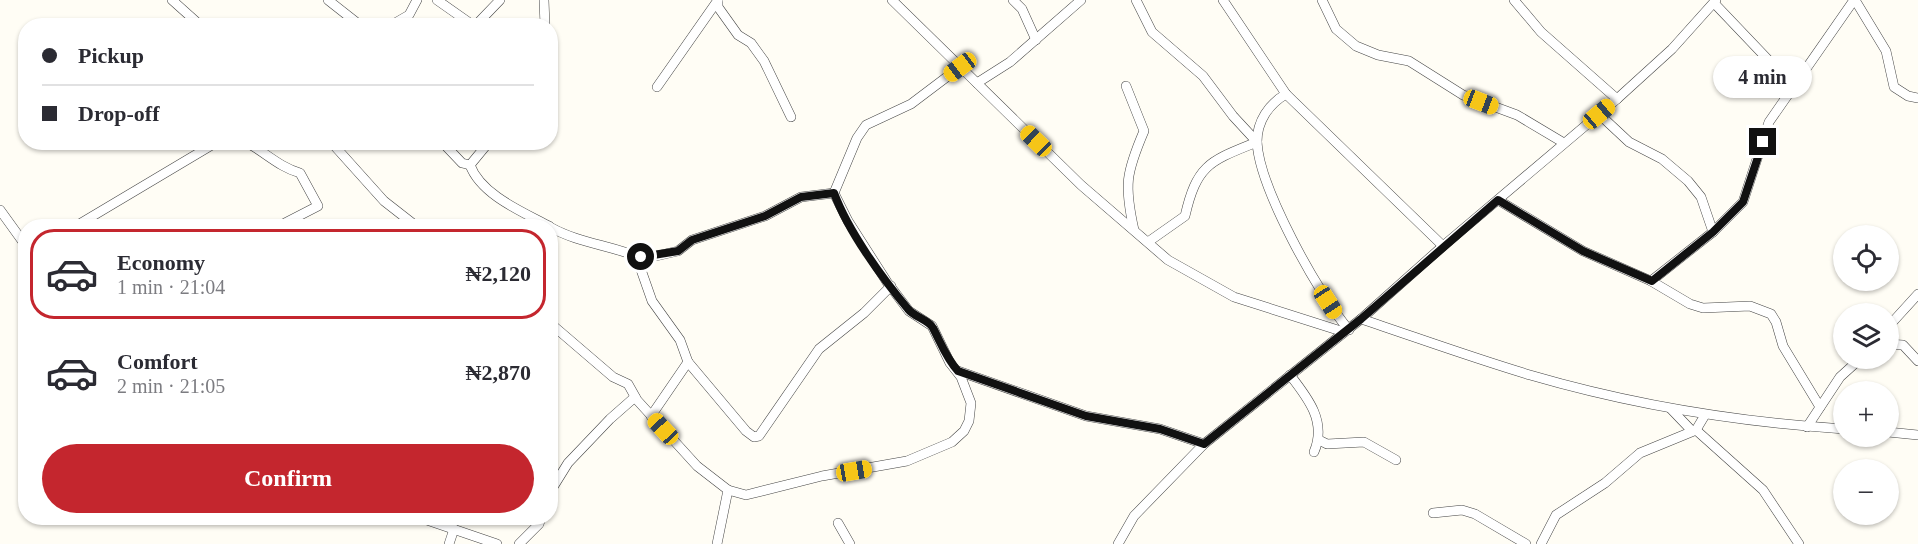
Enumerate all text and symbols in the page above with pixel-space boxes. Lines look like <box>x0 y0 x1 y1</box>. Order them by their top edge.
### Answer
text: Pickup <box>78 43 144 68</box>
car <box>940 49 980 85</box>
callout: 4 min <box>1714 55 1812 97</box>
text: 4 min <box>1738 66 1787 88</box>
car <box>1461 87 1501 117</box>
car <box>1579 96 1619 132</box>
text: Drop-off <box>78 101 159 126</box>
car <box>1017 122 1055 160</box>
route end <box>1749 128 1776 155</box>
map controls <box>1833 225 1899 525</box>
button: locate <box>1833 225 1899 291</box>
route start <box>627 243 654 270</box>
icon: car <box>45 247 99 301</box>
text: Economy <box>117 250 205 275</box>
text: ₦2,120 <box>466 261 531 286</box>
text: 1 min · 21:04 <box>117 276 225 298</box>
car <box>1311 282 1345 322</box>
button: layers <box>1833 303 1899 369</box>
icon: car <box>45 346 99 400</box>
text: Comfort <box>117 349 198 374</box>
text: ₦2,870 <box>466 360 531 385</box>
text: 2 min · 21:05 <box>117 375 225 397</box>
button: + <box>1833 381 1899 447</box>
car <box>644 410 682 448</box>
button: Confirm <box>42 444 534 513</box>
car <box>835 459 873 483</box>
button: − <box>1833 459 1899 525</box>

